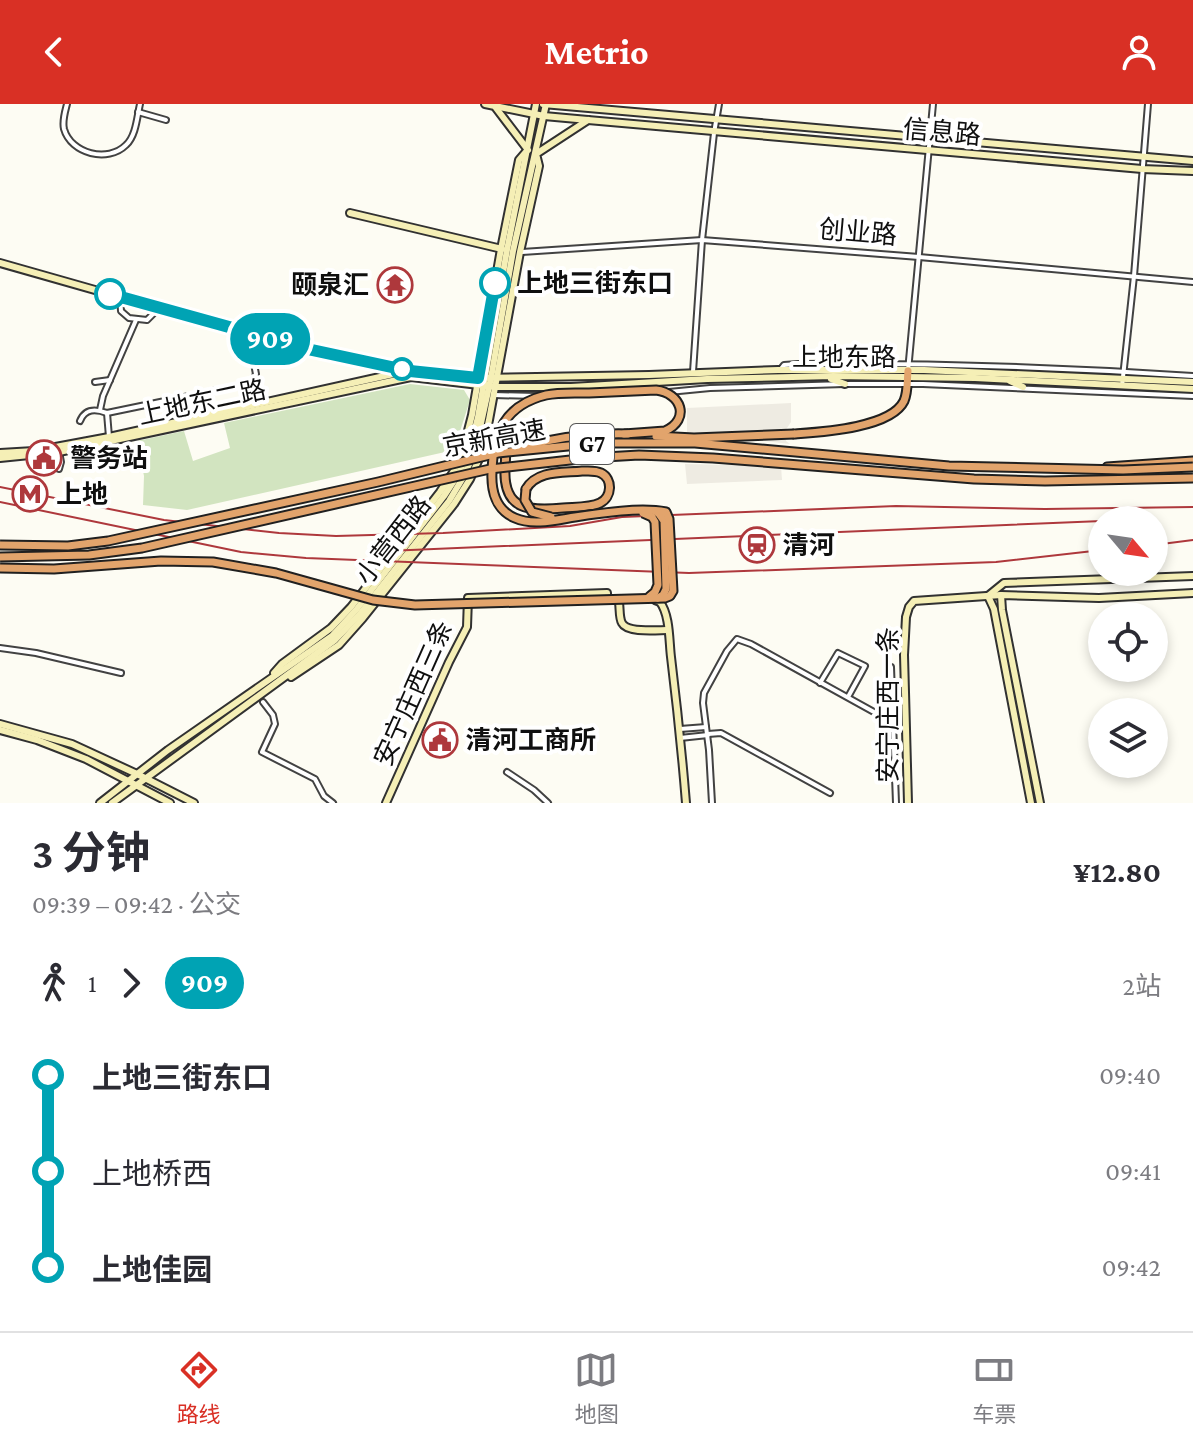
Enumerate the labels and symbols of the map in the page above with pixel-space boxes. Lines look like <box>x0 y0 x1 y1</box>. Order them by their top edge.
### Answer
street label: 信息路 <box>902 115 982 150</box>
street label: 创业路 <box>818 215 898 250</box>
temple icon: 颐泉汇 <box>376 266 414 304</box>
marker: 上地三街东口 <box>480 268 510 298</box>
place label: 上地三街东口 <box>517 269 673 298</box>
place label: 颐泉汇 <box>291 271 369 300</box>
unlabelled marker <box>95 279 125 309</box>
line badge: 909 <box>224 313 316 365</box>
street label: 上地东路 <box>792 343 896 372</box>
unlabelled marker <box>391 358 413 380</box>
street label: 上地东二路 <box>136 375 269 430</box>
street label: 京新高速 <box>440 415 548 462</box>
road number: G7 <box>570 424 614 464</box>
public building icon: 警务站 <box>25 439 63 477</box>
place label: 警务站 <box>70 444 148 473</box>
metro station icon: 上地 <box>11 475 49 513</box>
place label: 上地 <box>56 480 108 509</box>
street label: 小营西路 <box>350 490 437 590</box>
north arrow <box>1088 506 1168 586</box>
station icon: 清河 <box>738 526 776 564</box>
place label: 清河 <box>783 531 835 560</box>
street label: 安宁庄西三条 <box>368 616 458 770</box>
street label: 安宁庄西一条 <box>874 627 903 783</box>
public building icon: 清河工商所 <box>421 721 459 759</box>
place label: 清河工商所 <box>466 726 596 755</box>

